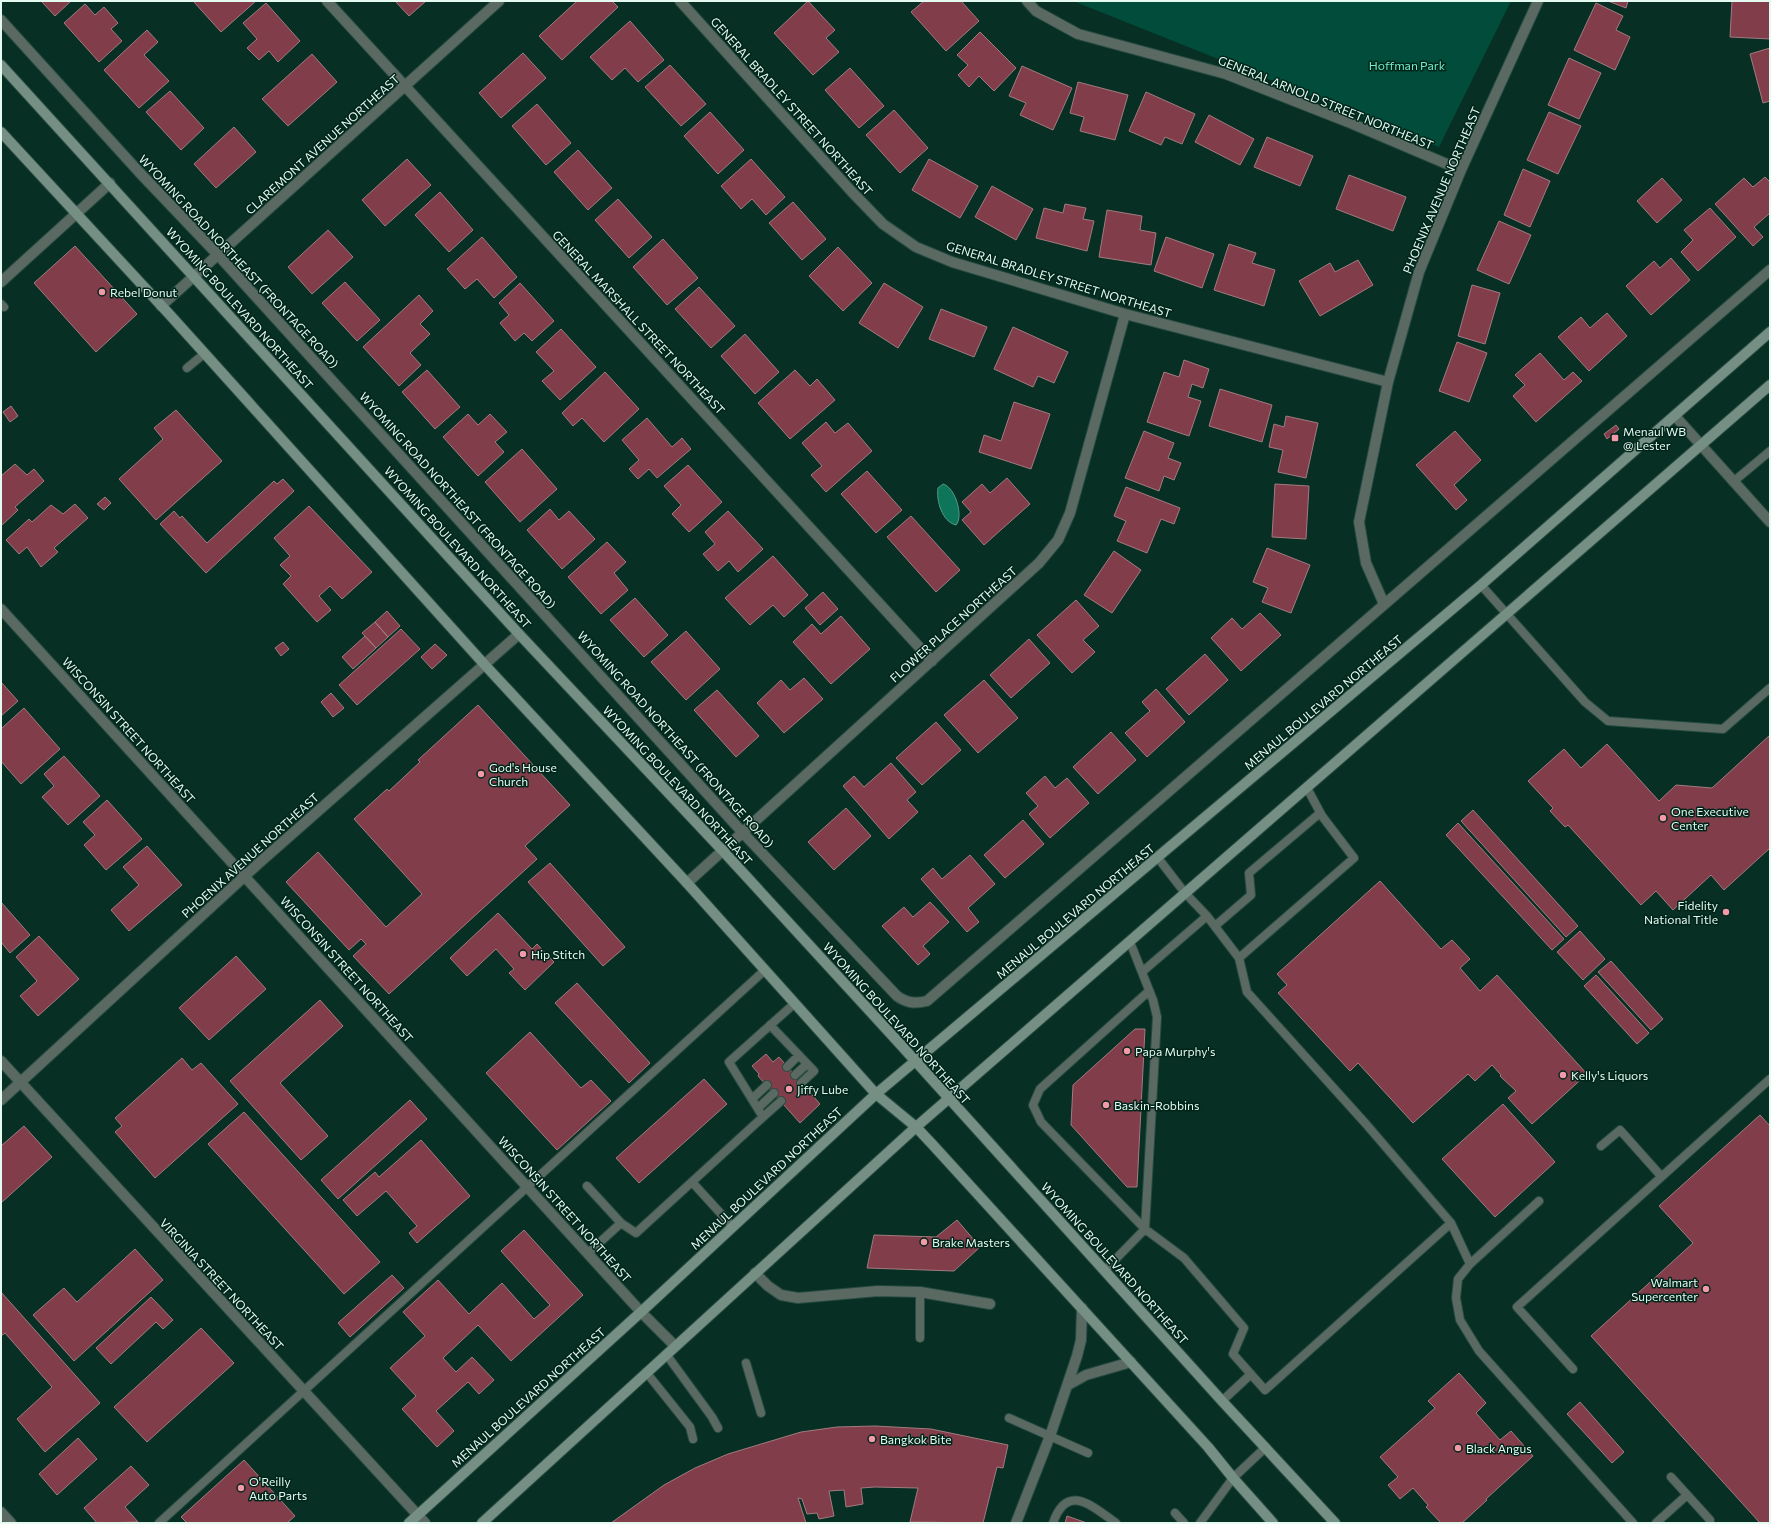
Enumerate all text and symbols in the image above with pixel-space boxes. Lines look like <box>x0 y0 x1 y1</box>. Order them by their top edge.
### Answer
street label: GENERAL BRADLEY STREET NORTHEAST <box>708 14 876 198</box>
street label: GENERAL ARNOLD STREET NORTHEAST <box>1216 52 1436 152</box>
park label: Hoffman Park <box>1369 58 1446 72</box>
street label: CLAREMONT AVENUE NORTHEAST <box>242 71 402 217</box>
street label: PHOENIX AVENUE NORTHEAST <box>1399 104 1483 275</box>
street label: WYOMING ROAD NORTHEAST (FRONTAGE ROAD) <box>136 152 342 370</box>
street label: WYOMING BOULEVARD NORTHEAST <box>164 224 317 392</box>
street label: GENERAL MARSHALL STREET NORTHEAST <box>550 227 728 417</box>
street label: GENERAL BRADLEY STREET NORTHEAST <box>945 238 1174 320</box>
place label: Rebel Donut <box>110 285 177 299</box>
marker: Rebel Donut <box>97 287 107 297</box>
street label: WYOMING ROAD NORTHEAST (FRONTAGE ROAD) <box>357 389 559 611</box>
place label: Menaul WB @ Lester <box>1623 424 1686 452</box>
marker: Menaul WB @ Lester <box>1610 433 1620 443</box>
street label: WYOMING BOULEVARD NORTHEAST <box>382 463 535 631</box>
street label: FLOWER PLACE NORTHEAST <box>887 563 1020 685</box>
street label: WYOMING ROAD NORTHEAST (FRONTAGE ROAD) <box>575 628 777 850</box>
street label: MENAUL BOULEVARD NORTHEAST <box>1241 632 1405 772</box>
street label: WISCONSIN STREET NORTHEAST <box>60 654 199 806</box>
street label: WYOMING BOULEVARD NORTHEAST <box>600 702 756 868</box>
place label: God's House Church <box>489 760 557 788</box>
marker: God's House Church <box>476 769 486 779</box>
street label: PHOENIX AVENUE NORTHEAST <box>179 790 322 920</box>
place label: One Executive Center <box>1671 804 1749 832</box>
marker: One Executive Center <box>1658 813 1668 823</box>
street label: MENAUL BOULEVARD NORTHEAST <box>993 841 1157 981</box>
street label: WISCONSIN STREET NORTHEAST <box>278 893 417 1045</box>
place label: Fidelity National Title <box>1644 898 1718 926</box>
marker: Fidelity National Title <box>1721 907 1731 917</box>
street label: WYOMING BOULEVARD NORTHEAST <box>821 939 974 1107</box>
place label: Hip Stitch <box>531 947 585 961</box>
marker: Hip Stitch <box>518 949 528 959</box>
place label: Papa Murphy's <box>1135 1044 1215 1058</box>
marker: Papa Murphy's <box>1122 1046 1132 1056</box>
place label: Kelly's Liquors <box>1571 1068 1648 1082</box>
marker: Kelly's Liquors <box>1558 1070 1568 1080</box>
place label: Jiffy Lube <box>797 1082 848 1097</box>
marker: Jiffy Lube <box>784 1084 794 1094</box>
place label: Baskin-Robbins <box>1114 1098 1199 1112</box>
marker: Baskin-Robbins <box>1101 1100 1111 1110</box>
street label: MENAUL BOULEVARD NORTHEAST <box>687 1104 845 1252</box>
street label: WISCONSIN STREET NORTHEAST <box>496 1133 635 1285</box>
street label: WYOMING BOULEVARD NORTHEAST <box>1039 1179 1192 1347</box>
street label: VIRGINIA STREET NORTHEAST <box>157 1215 287 1353</box>
place label: Brake Masters <box>932 1235 1010 1249</box>
marker: Brake Masters <box>919 1237 929 1247</box>
place label: Walmart Supercenter <box>1631 1275 1698 1303</box>
marker: Walmart Supercenter <box>1701 1284 1711 1294</box>
street label: MENAUL BOULEVARD NORTHEAST <box>448 1324 608 1470</box>
place label: Bangkok Bite <box>880 1432 952 1446</box>
marker: Bangkok Bite <box>867 1434 877 1444</box>
place label: Black Angus <box>1466 1441 1532 1455</box>
marker: Black Angus <box>1453 1443 1463 1453</box>
place label: O'Reilly Auto Parts <box>249 1474 307 1502</box>
marker: O'Reilly Auto Parts <box>236 1483 246 1493</box>

